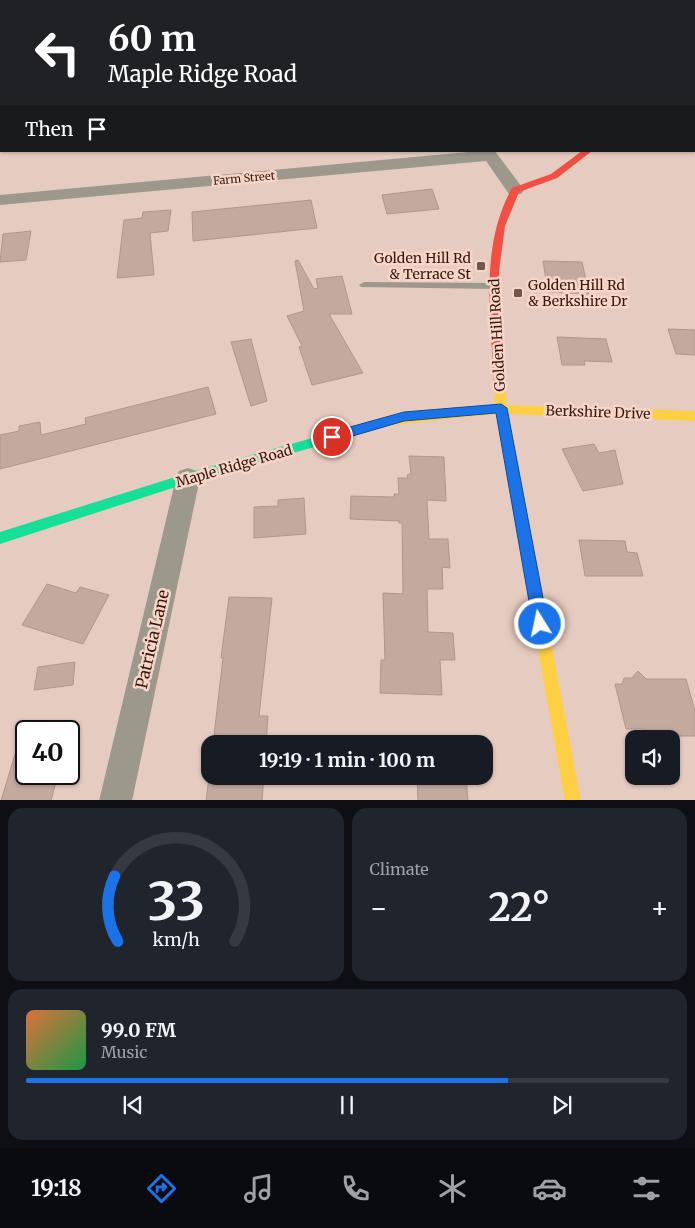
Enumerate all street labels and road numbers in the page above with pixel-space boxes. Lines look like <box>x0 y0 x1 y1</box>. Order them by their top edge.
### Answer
street label: Farm Street <box>212 168 276 188</box>
street label: Golden Hill Road <box>485 278 509 392</box>
street label: Berkshire Drive <box>545 401 651 423</box>
street label: Maple Ridge Road <box>174 441 295 491</box>
street label: Patricia Lane <box>131 588 173 690</box>

